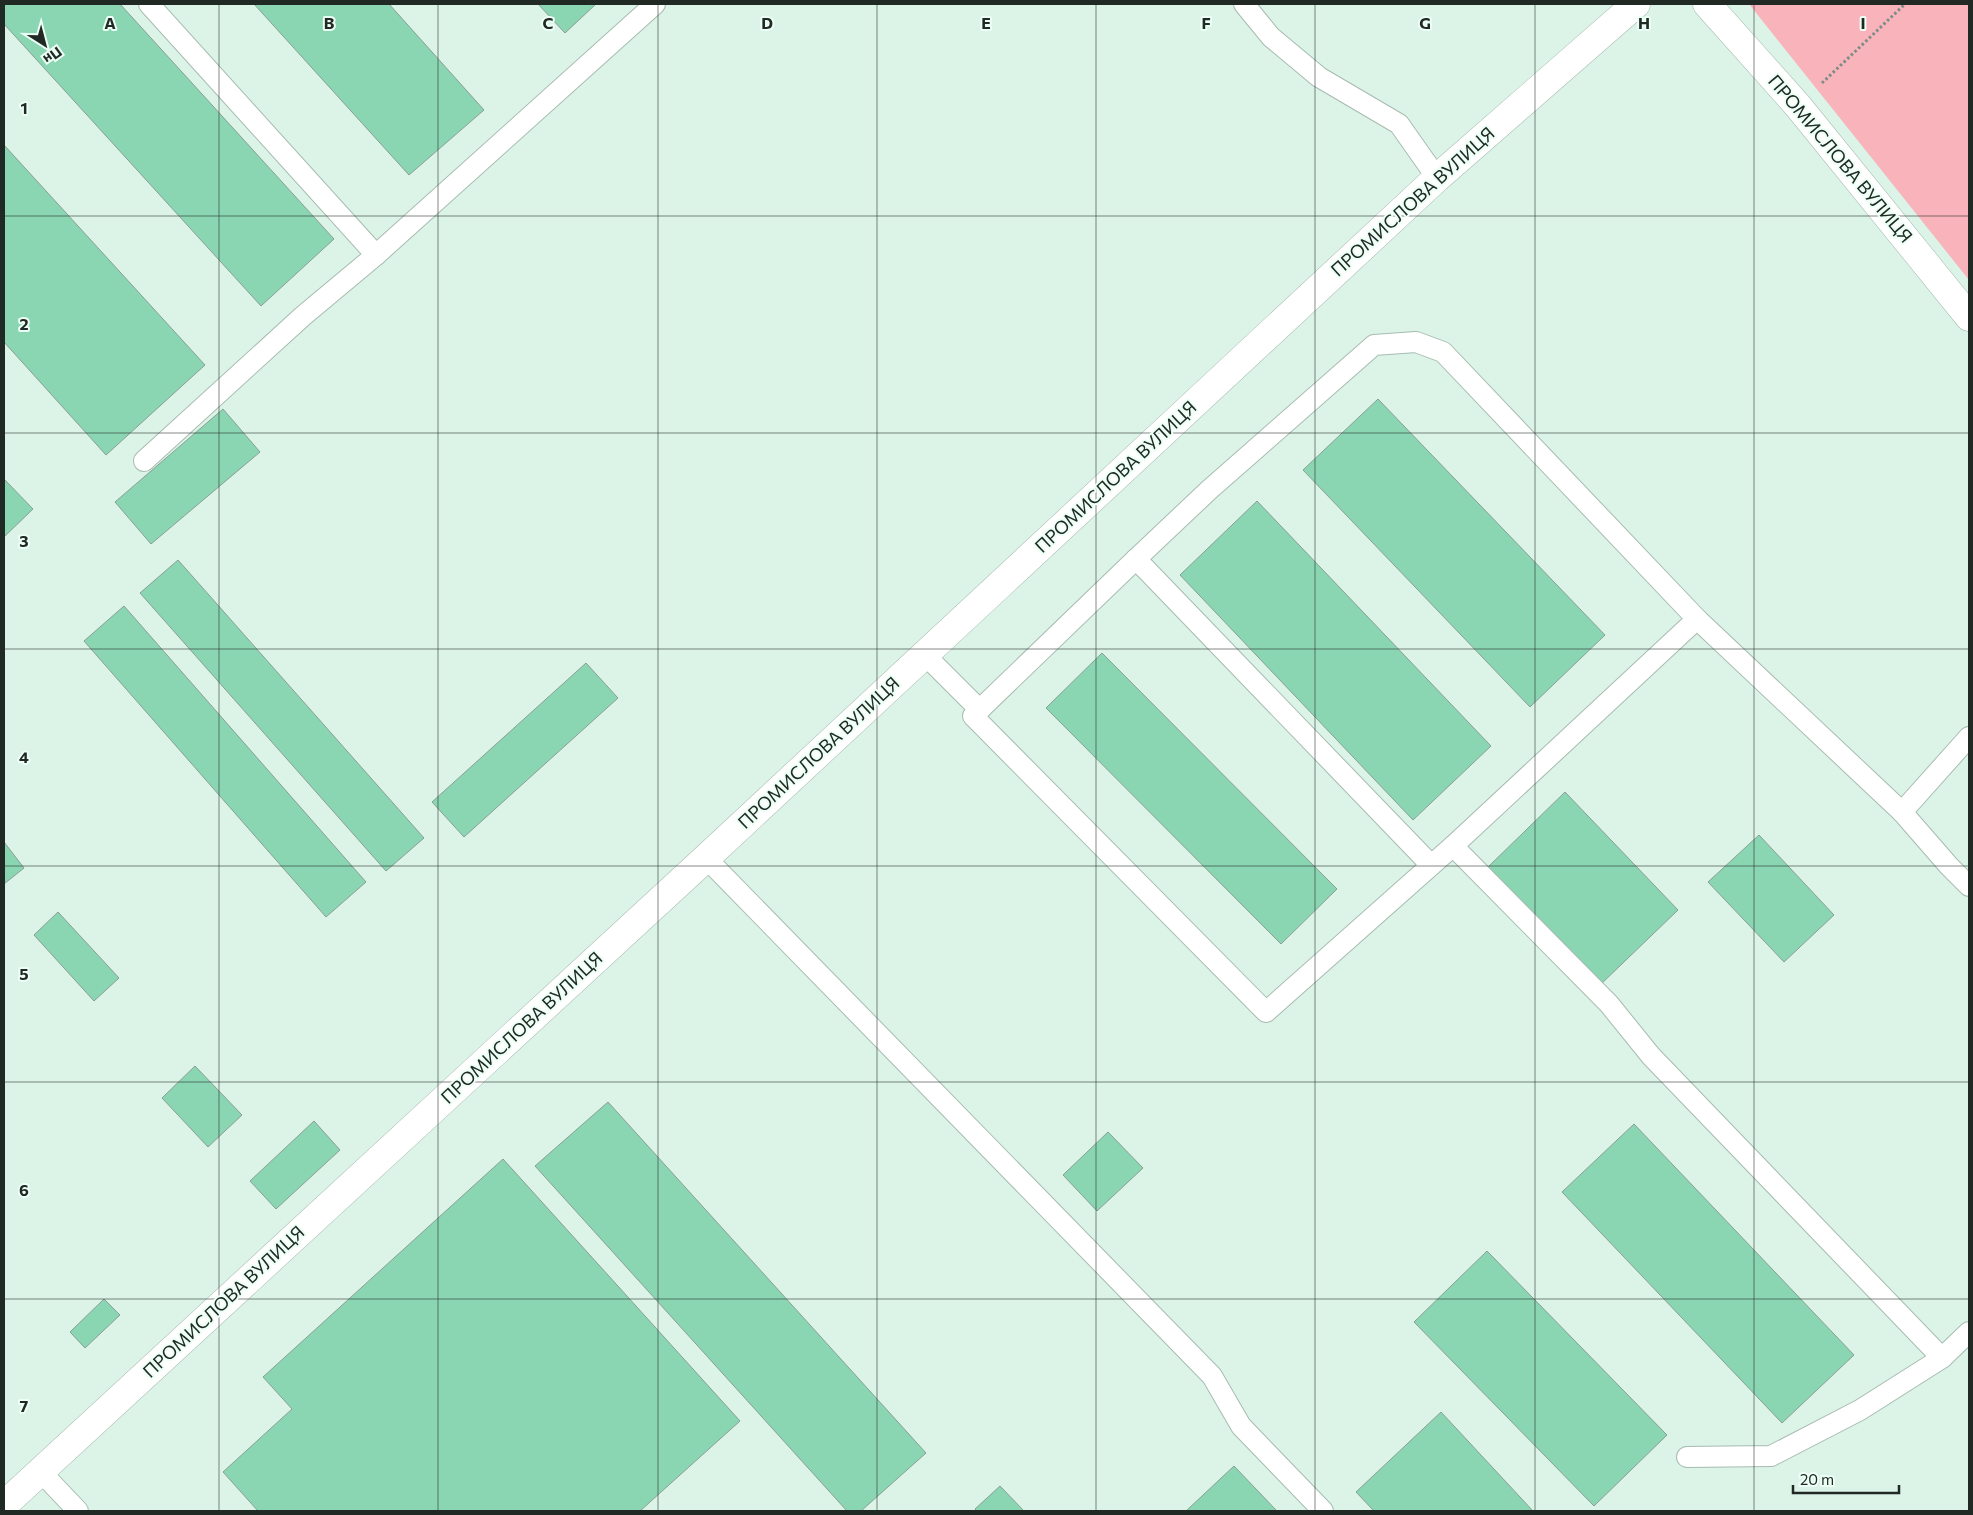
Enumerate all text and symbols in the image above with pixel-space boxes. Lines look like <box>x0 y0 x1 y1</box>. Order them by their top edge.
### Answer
text: A <box>104 13 116 32</box>
text: B <box>324 13 335 32</box>
text: C <box>543 13 554 32</box>
text: D <box>761 13 773 32</box>
text: E <box>981 13 991 32</box>
text: F <box>1201 13 1211 32</box>
text: G <box>1419 13 1431 32</box>
text: H <box>1638 13 1650 32</box>
text: I <box>1860 13 1866 32</box>
north arrow <box>20 20 70 70</box>
text: Пн <box>40 44 65 68</box>
street label: ПРОМИСЛОВА ВУЛИЦЯ <box>1764 70 1918 247</box>
text: 1 <box>20 98 28 117</box>
street label: ПРОМИСЛОВА ВУЛИЦЯ <box>1326 122 1499 281</box>
text: 2 <box>19 314 29 333</box>
street label: ПРОМИСЛОВА ВУЛИЦЯ <box>1030 396 1201 557</box>
text: 3 <box>19 531 29 550</box>
street label: ПРОМИСЛОВА ВУЛИЦЯ <box>733 672 904 833</box>
text: 4 <box>19 747 29 766</box>
street label: ПРОМИСЛОВА ВУЛИЦЯ <box>436 947 607 1108</box>
text: 5 <box>19 964 29 983</box>
text: 6 <box>19 1180 29 1199</box>
street label: ПРОМИСЛОВА ВУЛИЦЯ <box>138 1221 309 1382</box>
text: 7 <box>20 1396 29 1415</box>
scale bar <box>1793 1462 1899 1494</box>
text: 20 m <box>1800 1470 1834 1488</box>

